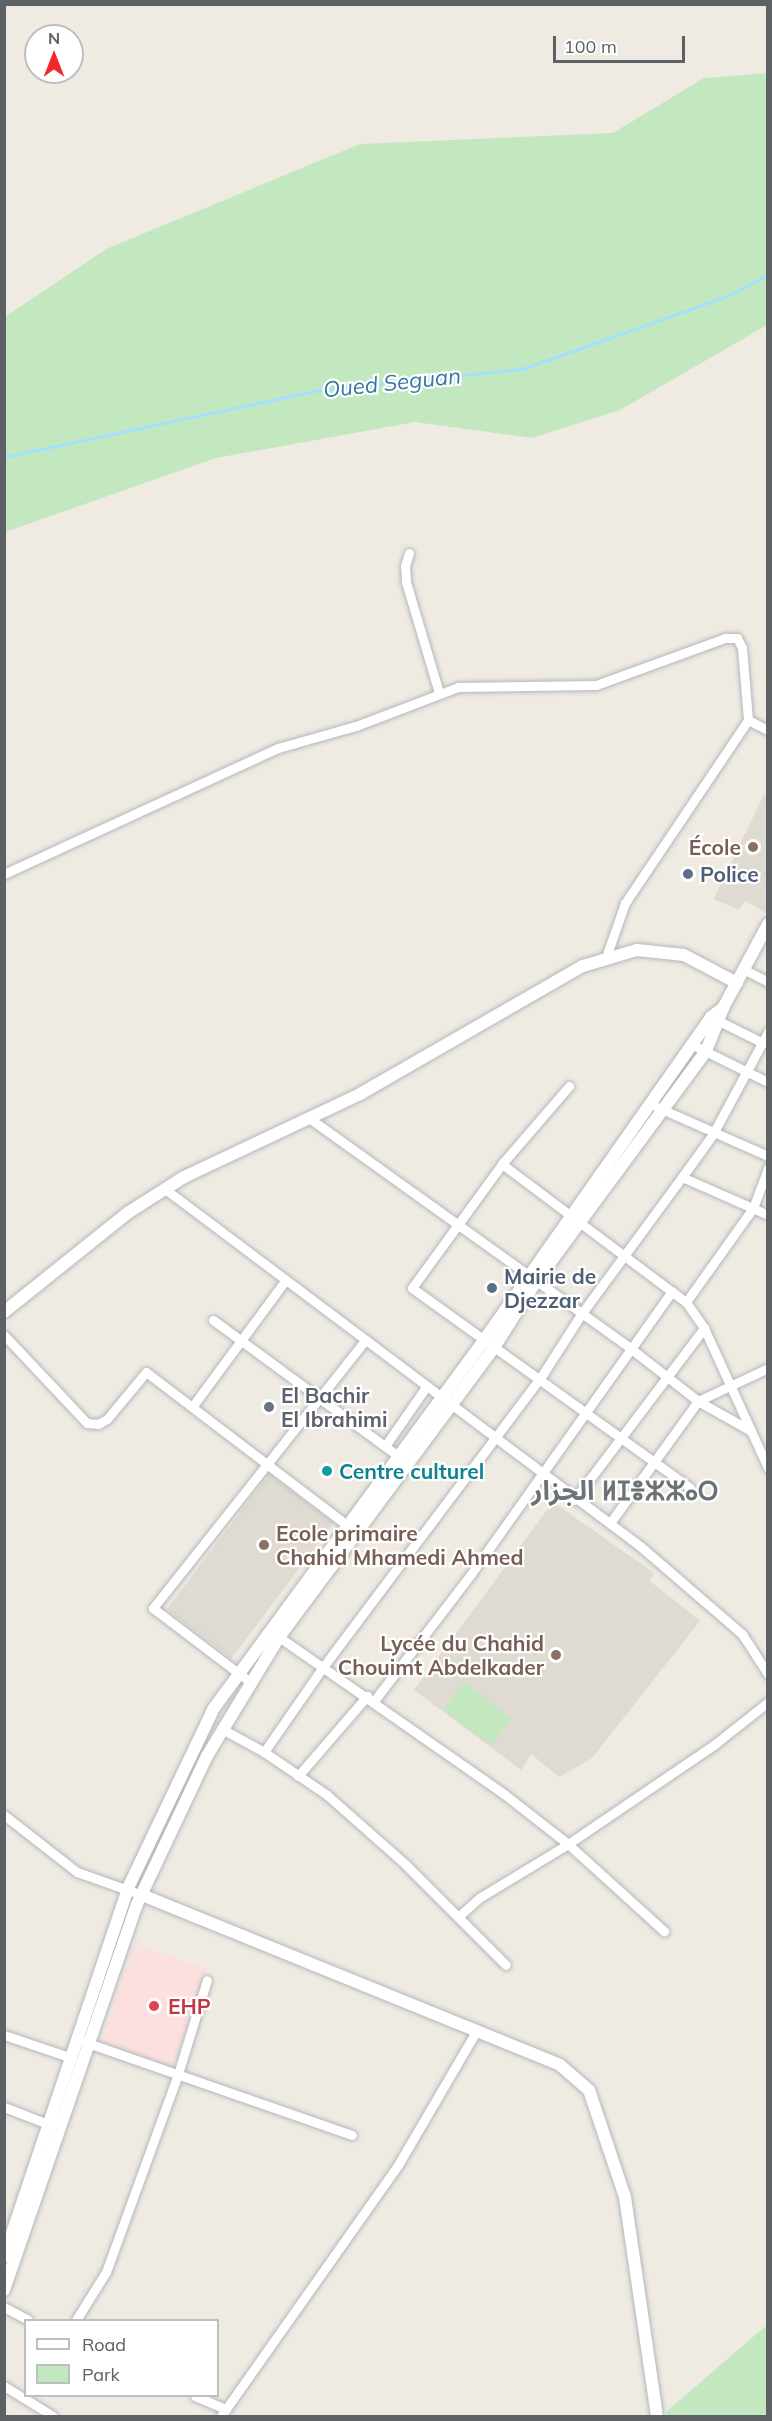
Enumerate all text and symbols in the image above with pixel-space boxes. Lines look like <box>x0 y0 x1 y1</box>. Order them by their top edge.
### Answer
north arrow <box>24 24 84 84</box>
scale bar <box>556 24 688 62</box>
text: N <box>48 28 60 48</box>
text: 100 m <box>564 35 617 58</box>
water label: Oued Seguan <box>322 363 462 403</box>
place label: École <box>689 834 741 860</box>
marker: École <box>746 840 760 854</box>
place label: Police <box>700 861 759 887</box>
marker: Police <box>681 867 695 881</box>
place label: Mairie de Djezzar <box>504 1263 596 1313</box>
marker: Mairie de Djezzar <box>485 1281 499 1295</box>
place label: El Bachir El Ibrahimi <box>281 1382 387 1432</box>
marker: El Bachir El Ibrahimi <box>262 1400 276 1414</box>
place label: Centre culturel <box>339 1458 484 1484</box>
marker: Centre culturel <box>320 1464 334 1478</box>
district label: الجزار ⵍⵊⴻⵣⵣⴰⵔ <box>531 1475 719 1507</box>
place label: Ecole primaire Chahid Mhamedi Ahmed <box>276 1520 523 1570</box>
marker: Ecole primaire Chahid Mhamedi Ahmed <box>257 1538 271 1552</box>
place label: Lycée du Chahid Chouimt Abdelkader <box>338 1630 544 1680</box>
marker: Lycée du Chahid Chouimt Abdelkader <box>549 1648 563 1662</box>
place label: EHP <box>168 1993 211 2019</box>
marker: EHP <box>145 1997 163 2015</box>
legend <box>24 2319 219 2397</box>
text: Road <box>82 2333 126 2356</box>
text: Park <box>82 2363 120 2386</box>

